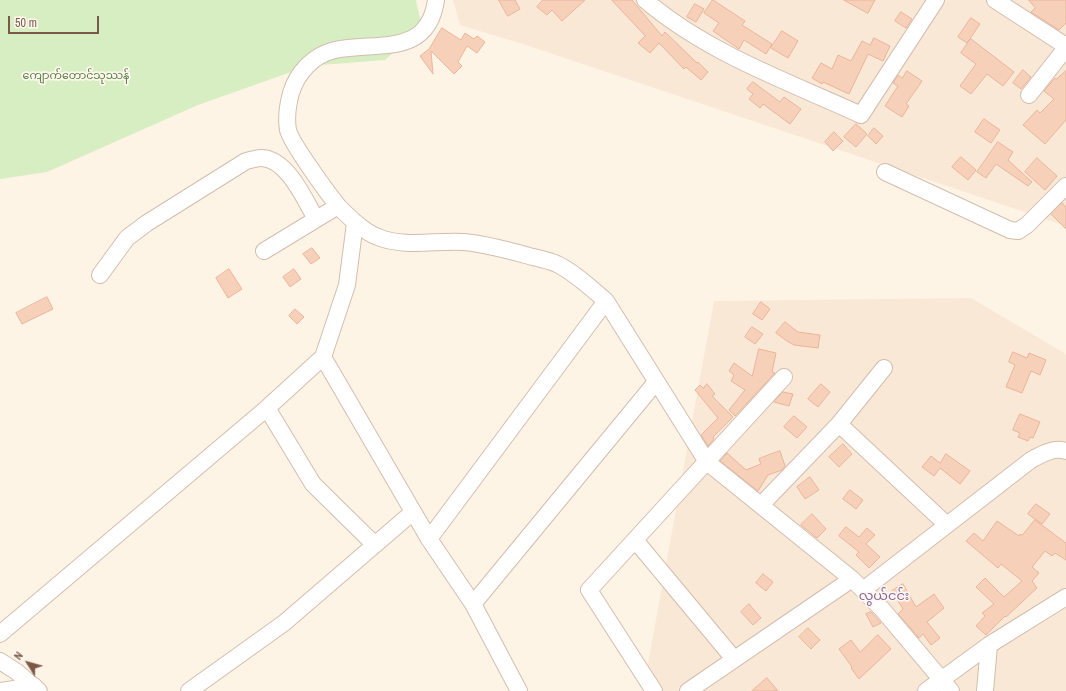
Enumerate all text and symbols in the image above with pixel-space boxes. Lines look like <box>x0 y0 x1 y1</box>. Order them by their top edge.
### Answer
scale bar <box>10 8 101 34</box>
text: 50 m <box>15 15 37 31</box>
park label: ကျောက်တောင်သုဿန် <box>23 69 129 83</box>
district label: လွယ်ငင်း <box>859 589 909 605</box>
north arrow <box>8 643 48 683</box>
text: N <box>11 649 26 663</box>

